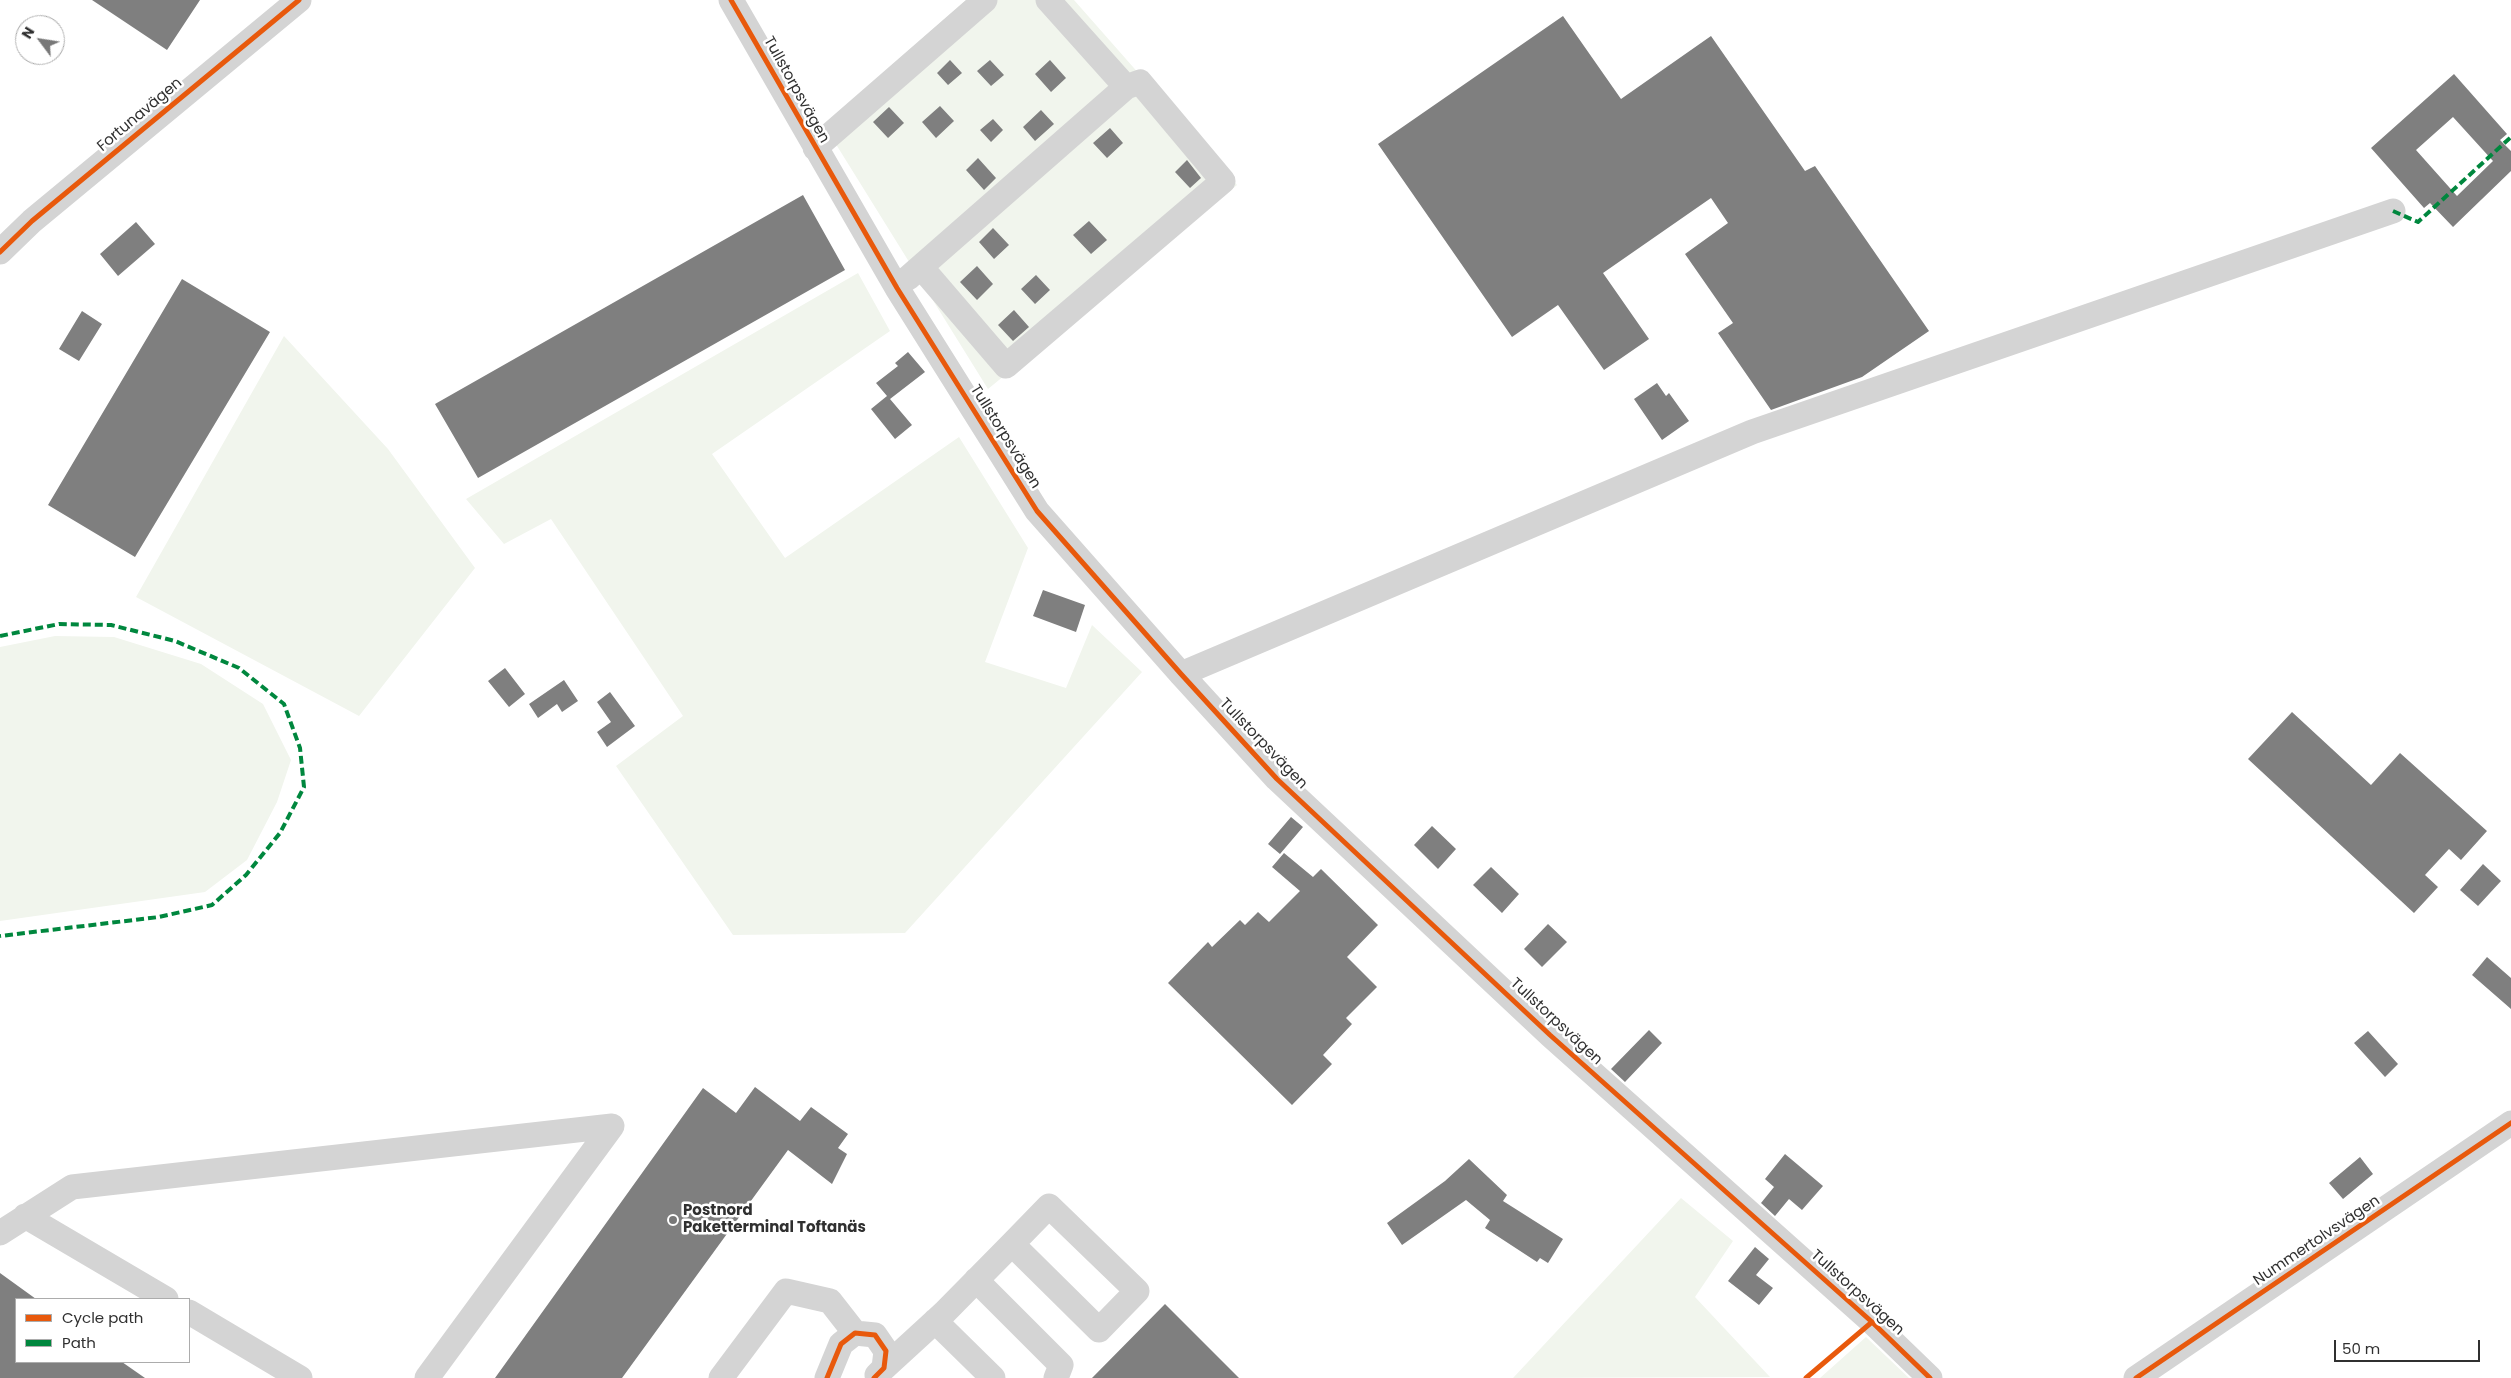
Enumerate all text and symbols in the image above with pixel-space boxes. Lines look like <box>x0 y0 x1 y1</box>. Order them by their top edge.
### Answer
north arrow <box>15 15 65 65</box>
text: N <box>17 23 39 42</box>
street label: Tullstorpsvägen <box>759 34 833 146</box>
street label: Fortunavägen <box>94 74 186 156</box>
street label: Tullstorpsvägen <box>966 382 1044 492</box>
street label: Tullstorpsvägen <box>1215 695 1311 793</box>
street label: Tullstorpsvägen <box>1506 975 1606 1069</box>
street label: Nummertolvsvägen <box>2250 1192 2384 1290</box>
place label: Postnord Paketterminal Toftanäs <box>683 1202 866 1237</box>
marker: Postnord Paketterminal Toftanäs <box>667 1214 679 1226</box>
street label: Tullstorpsvägen <box>1807 1246 1907 1340</box>
legend <box>15 1298 190 1363</box>
text: Cycle path <box>62 1307 143 1328</box>
scale bar <box>2336 1330 2482 1362</box>
text: Path <box>62 1332 96 1353</box>
text: 50 m <box>2342 1338 2380 1359</box>

